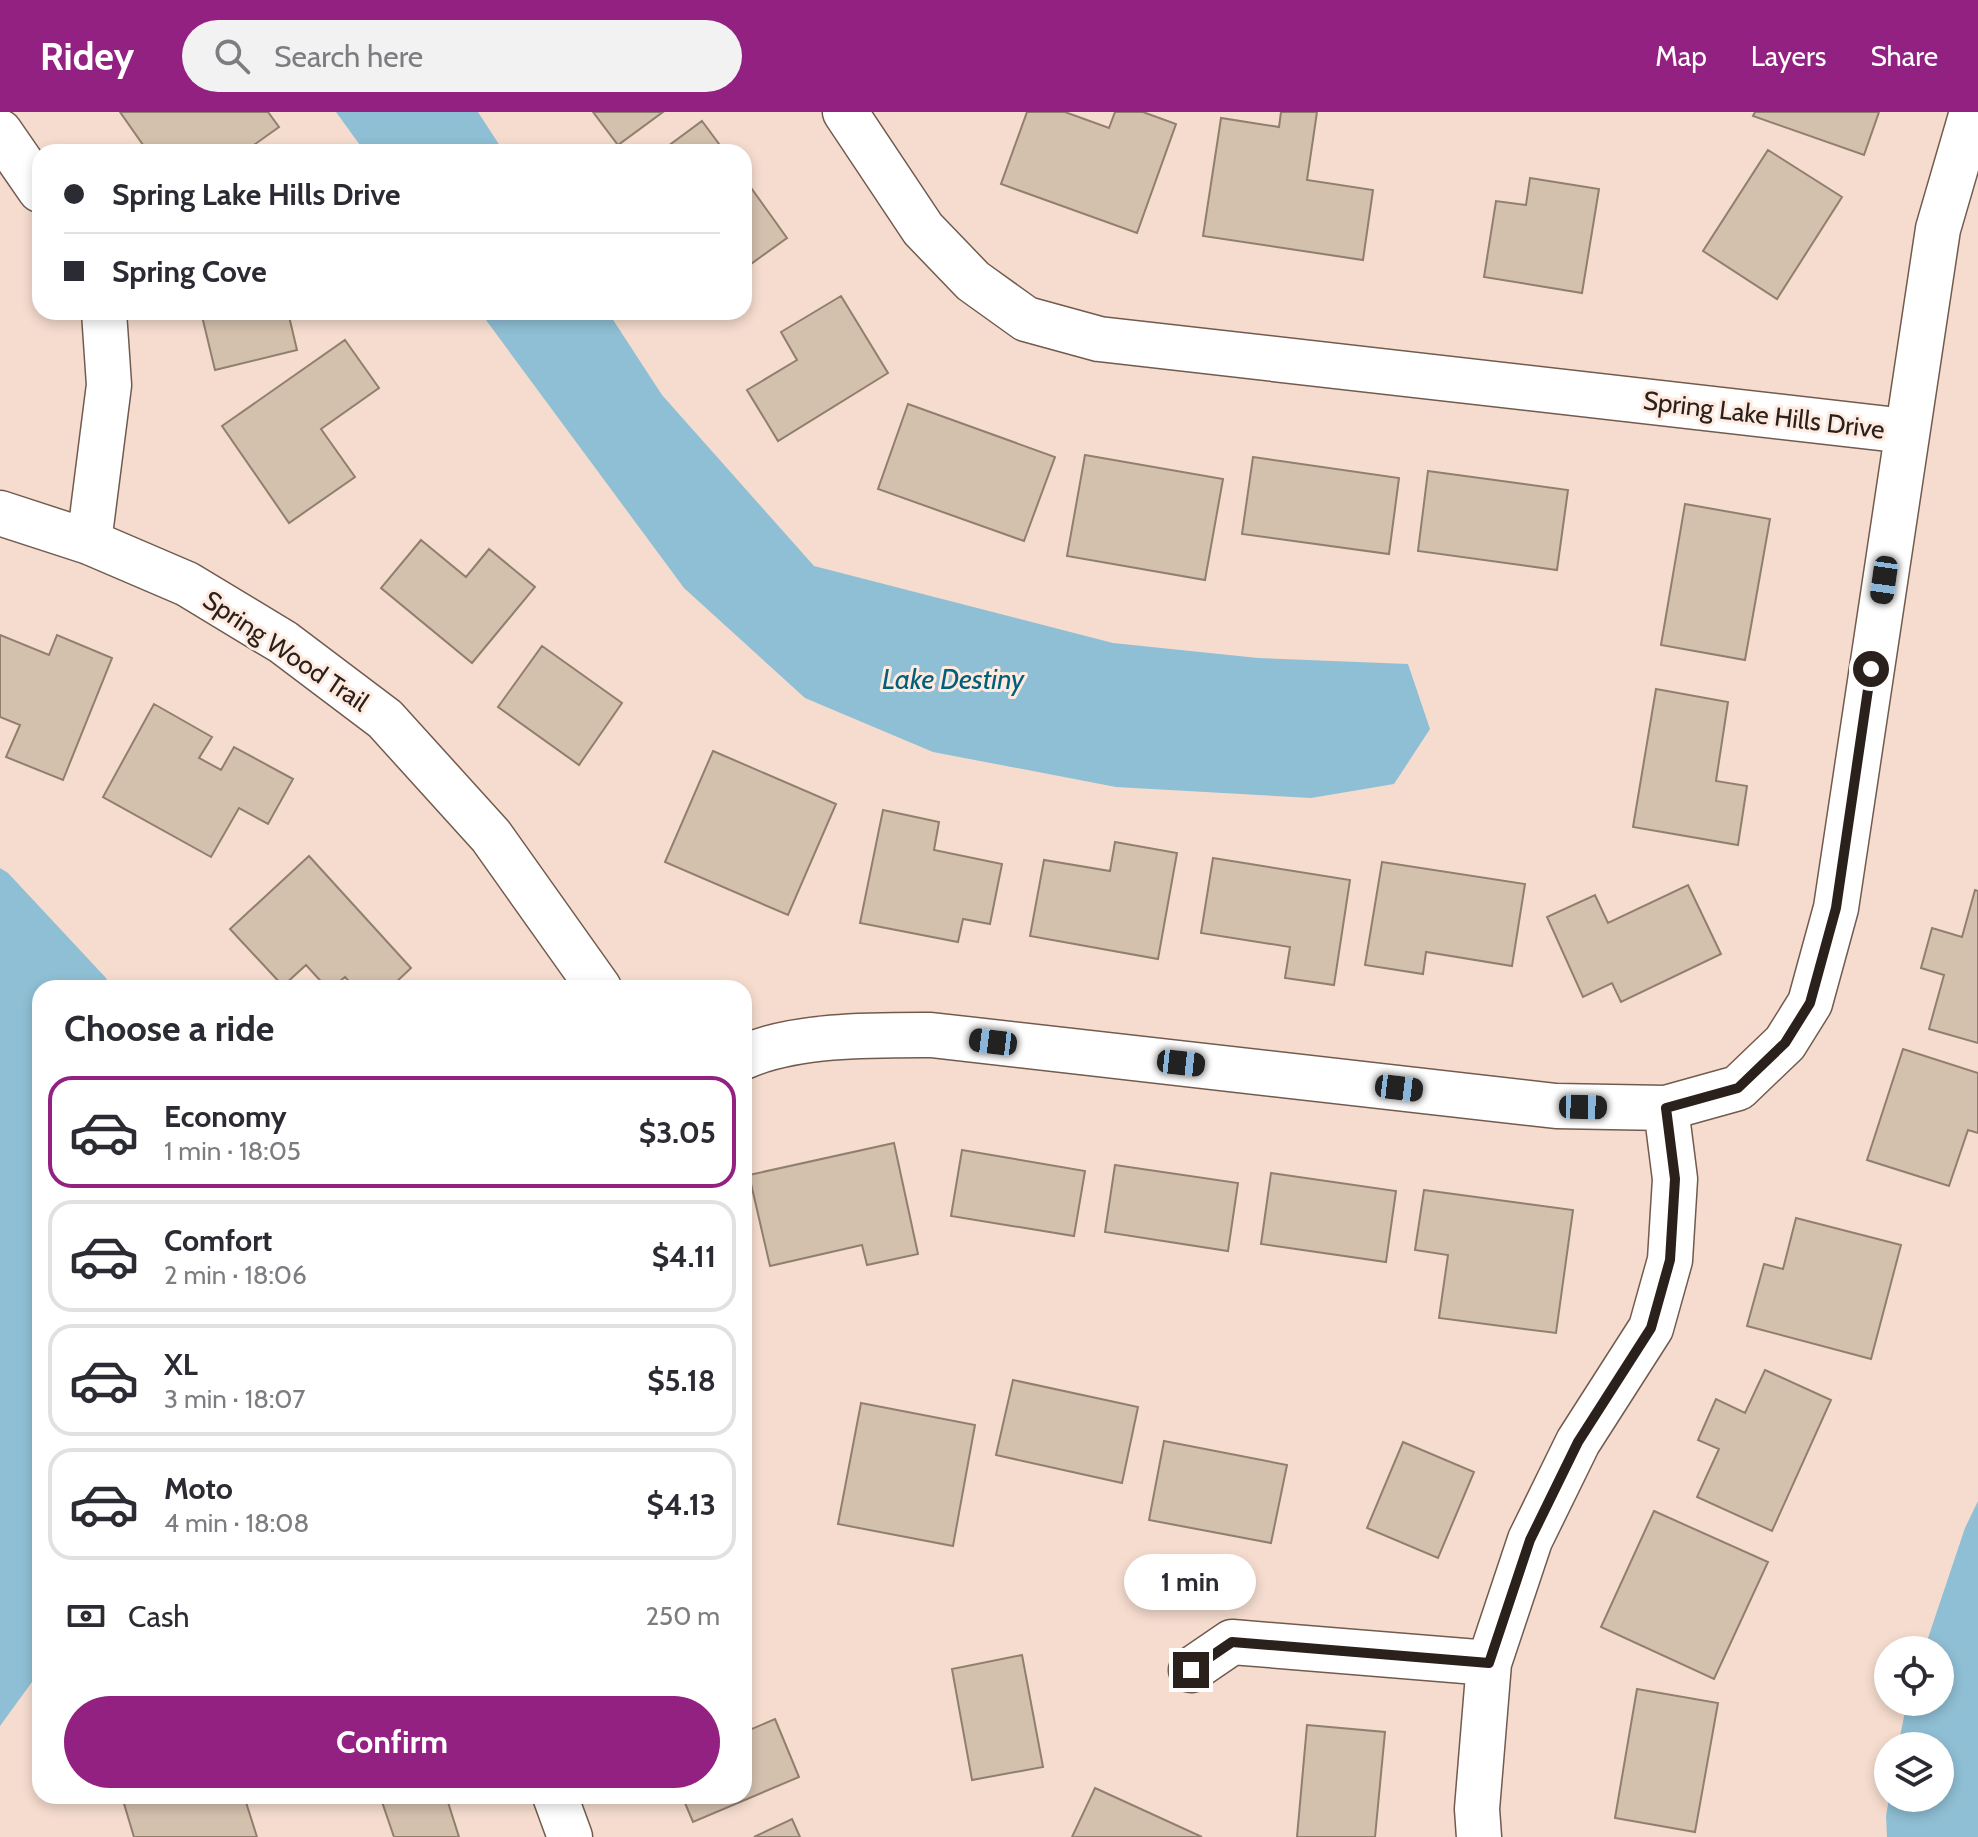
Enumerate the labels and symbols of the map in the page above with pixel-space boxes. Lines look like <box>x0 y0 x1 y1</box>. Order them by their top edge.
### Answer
street label: Spring Lake Hills Drive <box>1641 384 1887 446</box>
car <box>1869 555 1899 605</box>
street label: Spring Wood Trail <box>197 584 375 718</box>
route start <box>1853 651 1889 687</box>
water label: Lake Destiny <box>882 662 1025 696</box>
car <box>968 1027 1018 1057</box>
car <box>1156 1049 1206 1077</box>
car <box>1374 1073 1424 1103</box>
car <box>1559 1095 1607 1119</box>
callout: 1 min <box>1125 1554 1257 1610</box>
route end <box>1173 1652 1209 1688</box>

